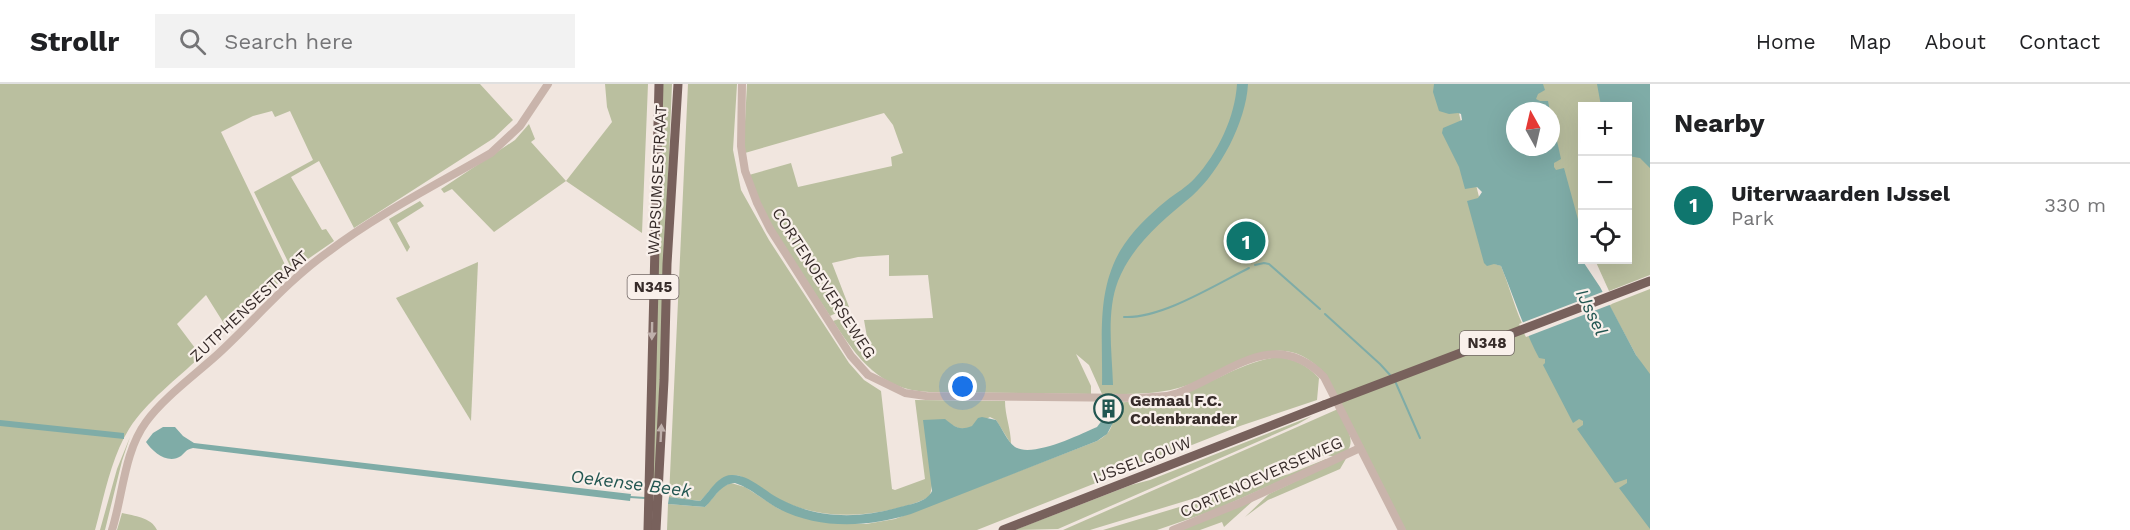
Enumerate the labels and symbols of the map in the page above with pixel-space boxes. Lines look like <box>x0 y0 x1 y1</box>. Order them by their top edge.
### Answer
north arrow <box>1506 102 1560 156</box>
street label: WAPSUMSESTRAAT <box>644 104 670 255</box>
street label: CORTENOEVERSEWEG <box>768 204 880 362</box>
pin: 1 <box>1226 218 1266 264</box>
street label: ZUTPHENSESTRAAT <box>186 246 312 366</box>
road number: N345 <box>628 275 678 299</box>
water label: IJssel <box>1572 285 1612 339</box>
one-way arrow <box>648 322 657 341</box>
road number: N348 <box>1460 331 1514 355</box>
your location <box>948 372 977 401</box>
place label: Gemaal F.C. Colenbrander <box>1130 391 1237 428</box>
building icon: Gemaal F.C. Colenbrander <box>1093 393 1125 425</box>
one-way arrow <box>656 423 665 442</box>
street label: IJSSELGOUW <box>1090 433 1194 487</box>
street label: CORTENOEVERSEWEG <box>1177 433 1345 521</box>
water label: Oekense Beek <box>569 465 694 501</box>

